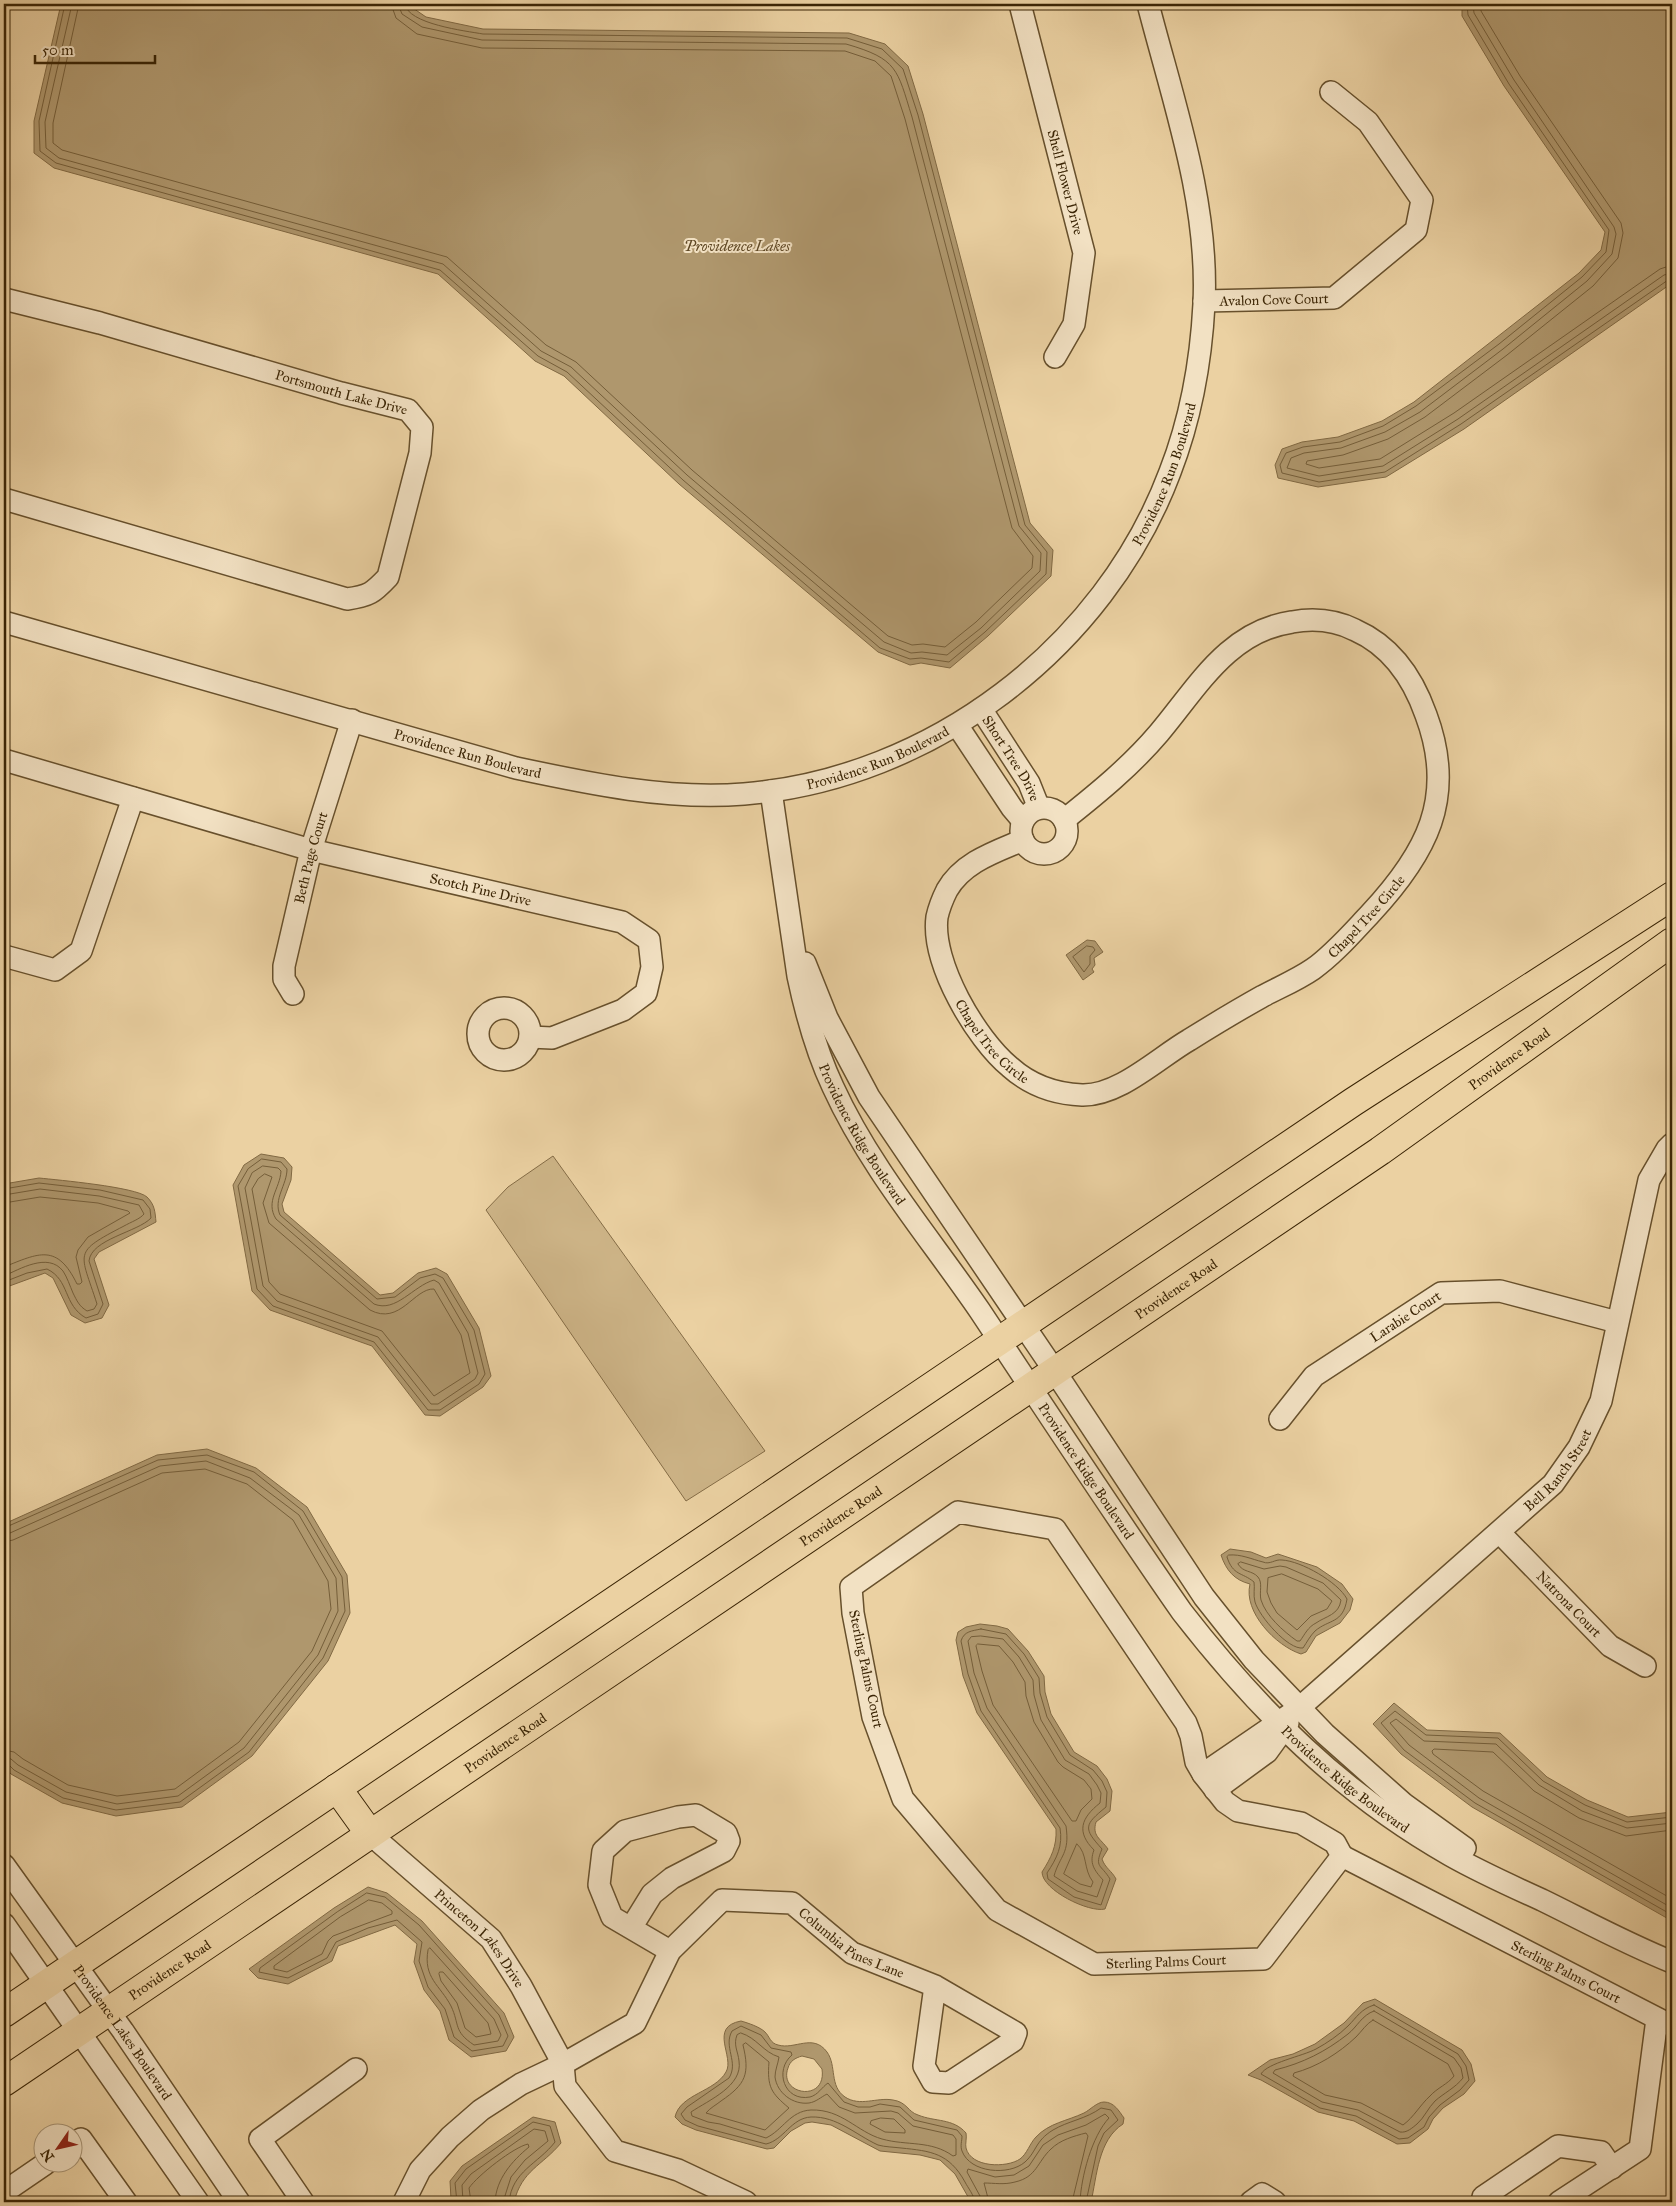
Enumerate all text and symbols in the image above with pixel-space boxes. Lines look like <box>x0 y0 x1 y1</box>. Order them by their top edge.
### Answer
scale bar <box>35 32 155 64</box>
text: 50 m <box>42 41 74 59</box>
street label: Shell Flower Drive <box>1044 128 1087 237</box>
water label: Providence Lakes <box>684 237 791 255</box>
street label: Avalon Cove Court <box>1218 290 1329 309</box>
street label: Portsmouth Lake Drive <box>273 366 409 418</box>
street label: Providence Run Boulevard <box>1128 401 1199 548</box>
street label: Short Tree Drive <box>979 712 1044 804</box>
street label: Providence Run Boulevard <box>805 722 952 793</box>
street label: Providence Run Boulevard <box>392 725 543 782</box>
street label: Beth Page Court <box>290 810 331 905</box>
street label: Scotch Pine Drive <box>428 869 533 909</box>
street label: Chapel Tree Circle <box>1324 872 1408 961</box>
street label: Chapel Tree Circle <box>952 996 1032 1087</box>
street label: Providence Road <box>1465 1024 1553 1093</box>
street label: Providence Ridge Boulevard <box>815 1061 909 1208</box>
street label: Providence Road <box>1131 1255 1220 1323</box>
street label: Larabie Court <box>1367 1287 1444 1346</box>
street label: Providence Ridge Boulevard <box>1035 1400 1138 1542</box>
street label: Bell Ranch Street <box>1520 1426 1595 1515</box>
street label: Providence Road <box>796 1482 885 1550</box>
street label: Natrona Court <box>1533 1567 1605 1641</box>
street label: Sterling Palms Court <box>845 1608 887 1730</box>
street label: Providence Road <box>461 1709 550 1777</box>
street label: Providence Ridge Boulevard <box>1278 1722 1412 1836</box>
street label: Princeton Lakes Drive <box>431 1885 528 1991</box>
street label: Columbia Pines Lane <box>795 1904 907 1981</box>
street label: Providence Road <box>125 1936 214 2004</box>
street label: Sterling Palms Court <box>1509 1936 1624 2007</box>
street label: Sterling Palms Court <box>1105 1951 1227 1973</box>
street label: Providence Lakes Boulevard <box>70 1961 176 2103</box>
north arrow <box>32 2124 82 2174</box>
text: N <box>37 2145 58 2165</box>

